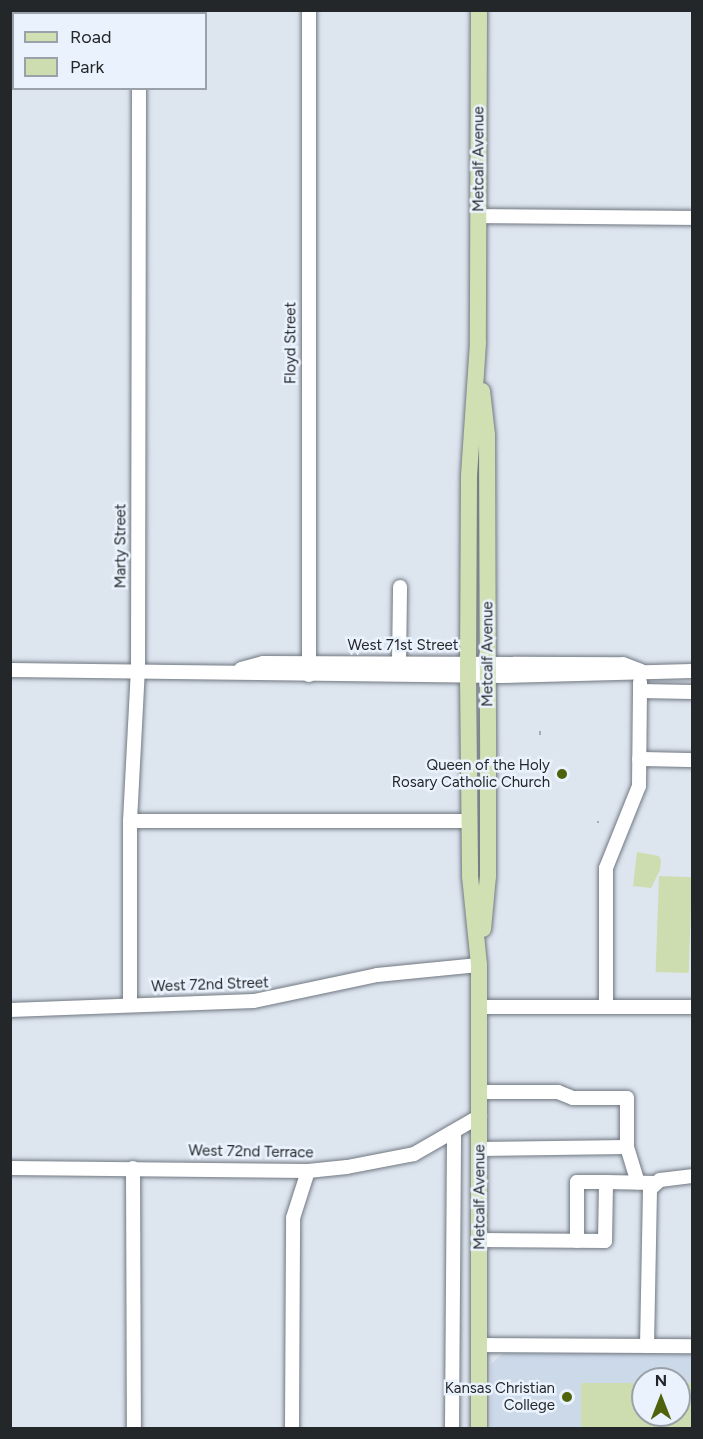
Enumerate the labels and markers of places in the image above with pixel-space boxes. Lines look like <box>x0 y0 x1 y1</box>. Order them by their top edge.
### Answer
place label: Queen of the Holy Rosary Catholic Church <box>392 756 550 791</box>
marker: Queen of the Holy Rosary Catholic Church <box>555 767 569 781</box>
place label: Kansas Christian College <box>445 1379 555 1414</box>
marker: Kansas Christian College <box>560 1390 574 1404</box>

